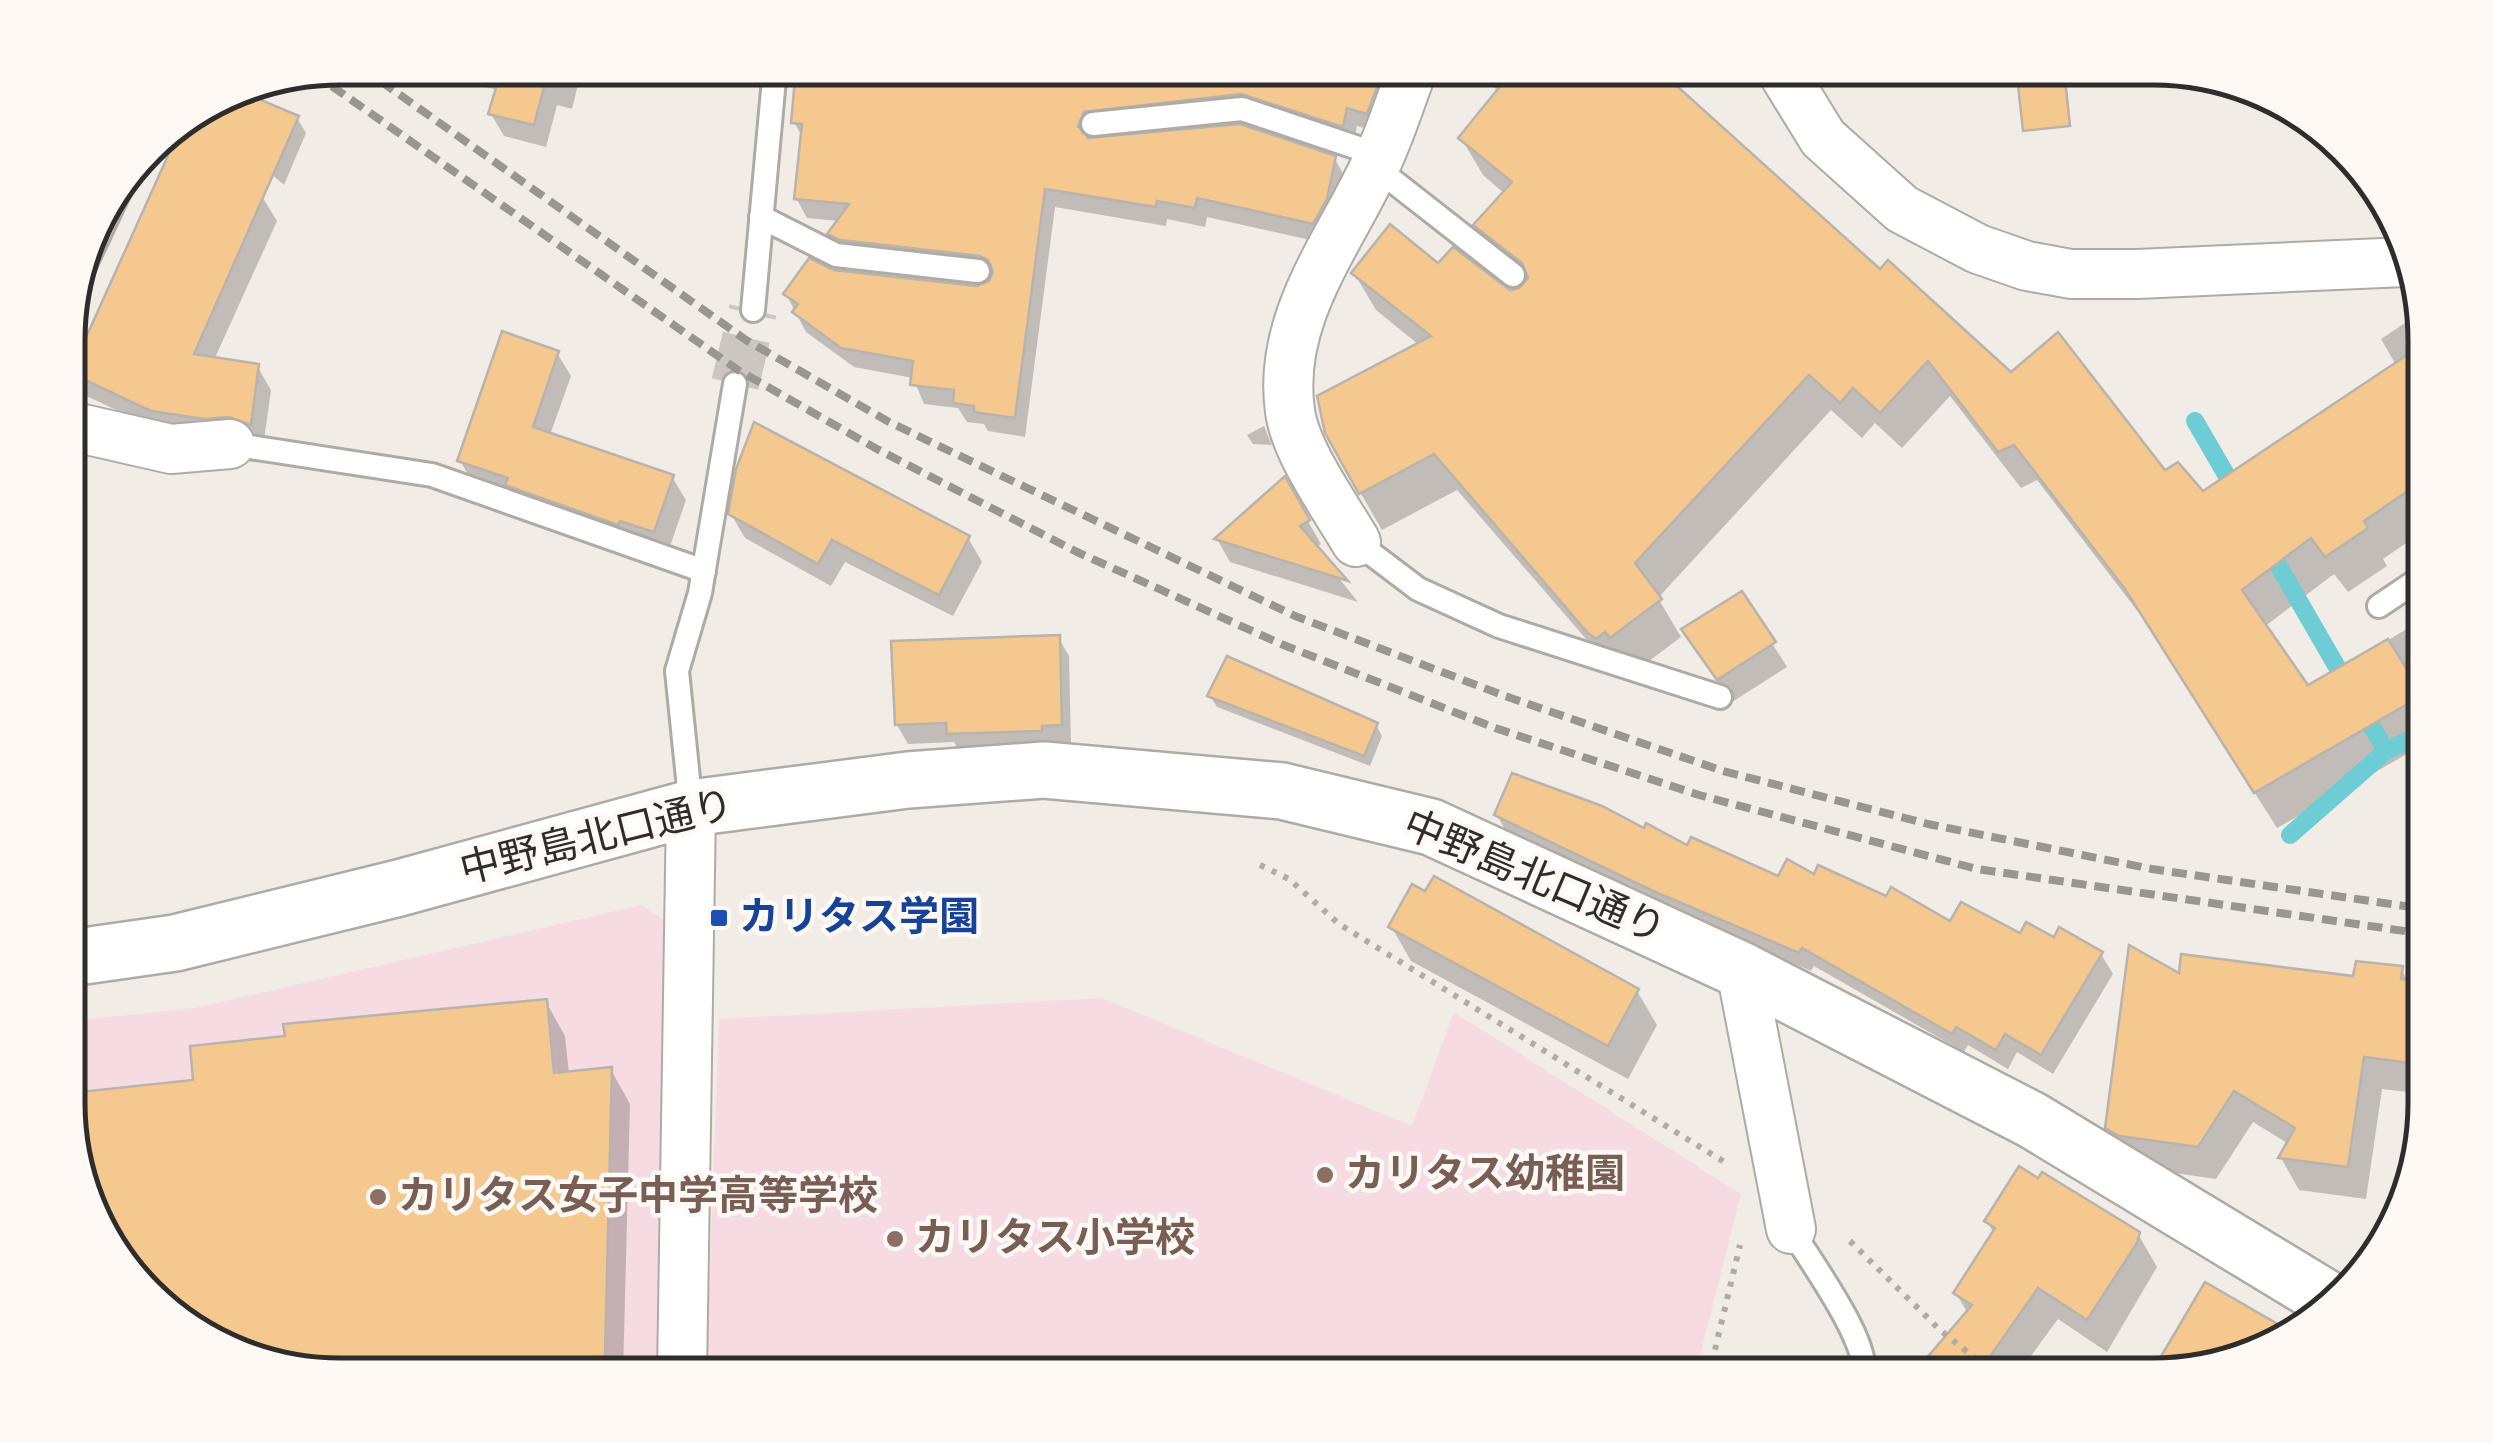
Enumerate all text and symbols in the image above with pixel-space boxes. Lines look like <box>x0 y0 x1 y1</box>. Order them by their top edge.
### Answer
street label: 中野島北口通り <box>456 783 738 891</box>
street label: 中野島北口通り <box>1397 803 1671 951</box>
place label: カリタス学園 <box>739 895 979 938</box>
marker: カリタス学園 <box>708 907 730 929</box>
place label: カリタス幼稚園 <box>1345 1153 1625 1195</box>
marker: カリタス幼稚園 <box>1314 1164 1336 1186</box>
place label: カリタス女子中学高等学校 <box>398 1174 878 1217</box>
marker: カリタス女子中学高等学校 <box>367 1186 389 1208</box>
place label: カリタス小学校 <box>915 1216 1195 1259</box>
marker: カリタス小学校 <box>884 1228 906 1250</box>

